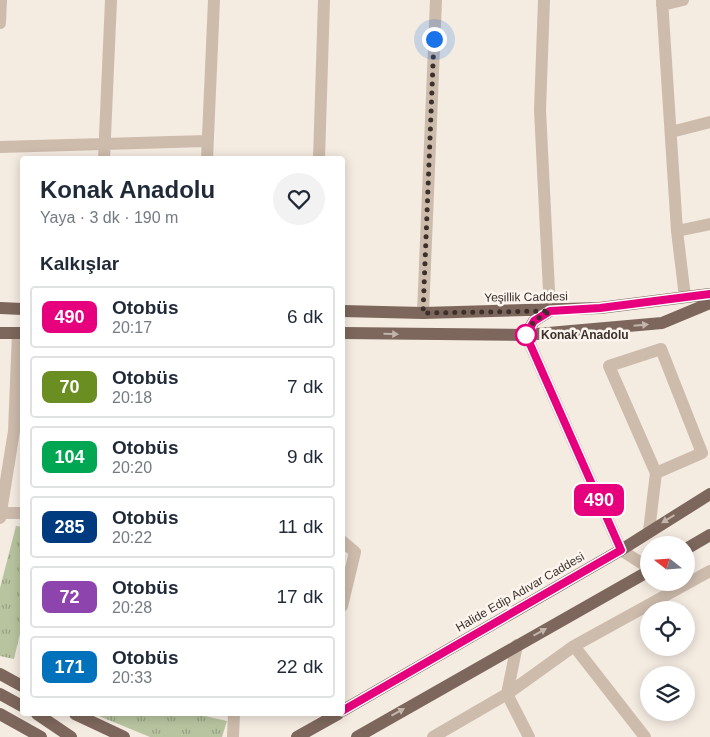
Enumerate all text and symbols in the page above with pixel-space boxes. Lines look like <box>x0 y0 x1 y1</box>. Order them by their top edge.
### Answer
your location <box>422 27 447 52</box>
button: heart <box>273 173 325 225</box>
text: Konak Anadolu <box>40 176 215 203</box>
text: Yaya · 3 dk · 190 m <box>40 209 178 226</box>
text: Kalkışlar <box>40 253 119 274</box>
street label: Yeşillik Caddesi <box>484 289 568 305</box>
text: Otobüs <box>112 297 179 318</box>
text: 6 dk <box>287 306 323 327</box>
text: 490 <box>54 307 85 327</box>
text: 20:17 <box>112 319 152 336</box>
one-way arrow <box>633 321 649 329</box>
marker: Konak Anadolu <box>515 324 537 346</box>
place label: Konak Anadolu <box>541 328 629 342</box>
one-way arrow <box>383 330 399 338</box>
text: Otobüs <box>112 367 179 388</box>
text: 7 dk <box>287 376 323 397</box>
text: 70 <box>59 377 80 397</box>
text: 20:18 <box>112 389 152 406</box>
text: Otobüs <box>112 437 179 458</box>
text: 9 dk <box>287 446 323 467</box>
text: 104 <box>54 447 85 467</box>
text: 20:20 <box>112 459 152 476</box>
line badge: 490 <box>570 484 628 516</box>
text: 490 <box>584 490 614 510</box>
text: Otobüs <box>112 507 179 528</box>
one-way arrow <box>662 514 675 523</box>
text: 11 dk <box>278 516 323 537</box>
text: 285 <box>54 517 85 537</box>
text: 20:22 <box>112 529 152 546</box>
north arrow <box>640 536 695 591</box>
map controls <box>640 536 695 721</box>
street label: Halide Edip Adıvar Caddesi <box>453 549 587 635</box>
text: Otobüs <box>112 577 179 598</box>
text: 17 dk <box>277 586 323 607</box>
text: 72 <box>59 587 80 607</box>
text: 20:28 <box>112 599 152 616</box>
button: locate <box>640 601 695 656</box>
one-way arrow <box>534 628 547 637</box>
text: Otobüs <box>112 647 179 668</box>
text: 22 dk <box>277 656 323 677</box>
text: 171 <box>54 657 85 677</box>
button: layers <box>640 666 695 721</box>
text: 20:33 <box>112 669 152 686</box>
one-way arrow <box>391 708 406 716</box>

